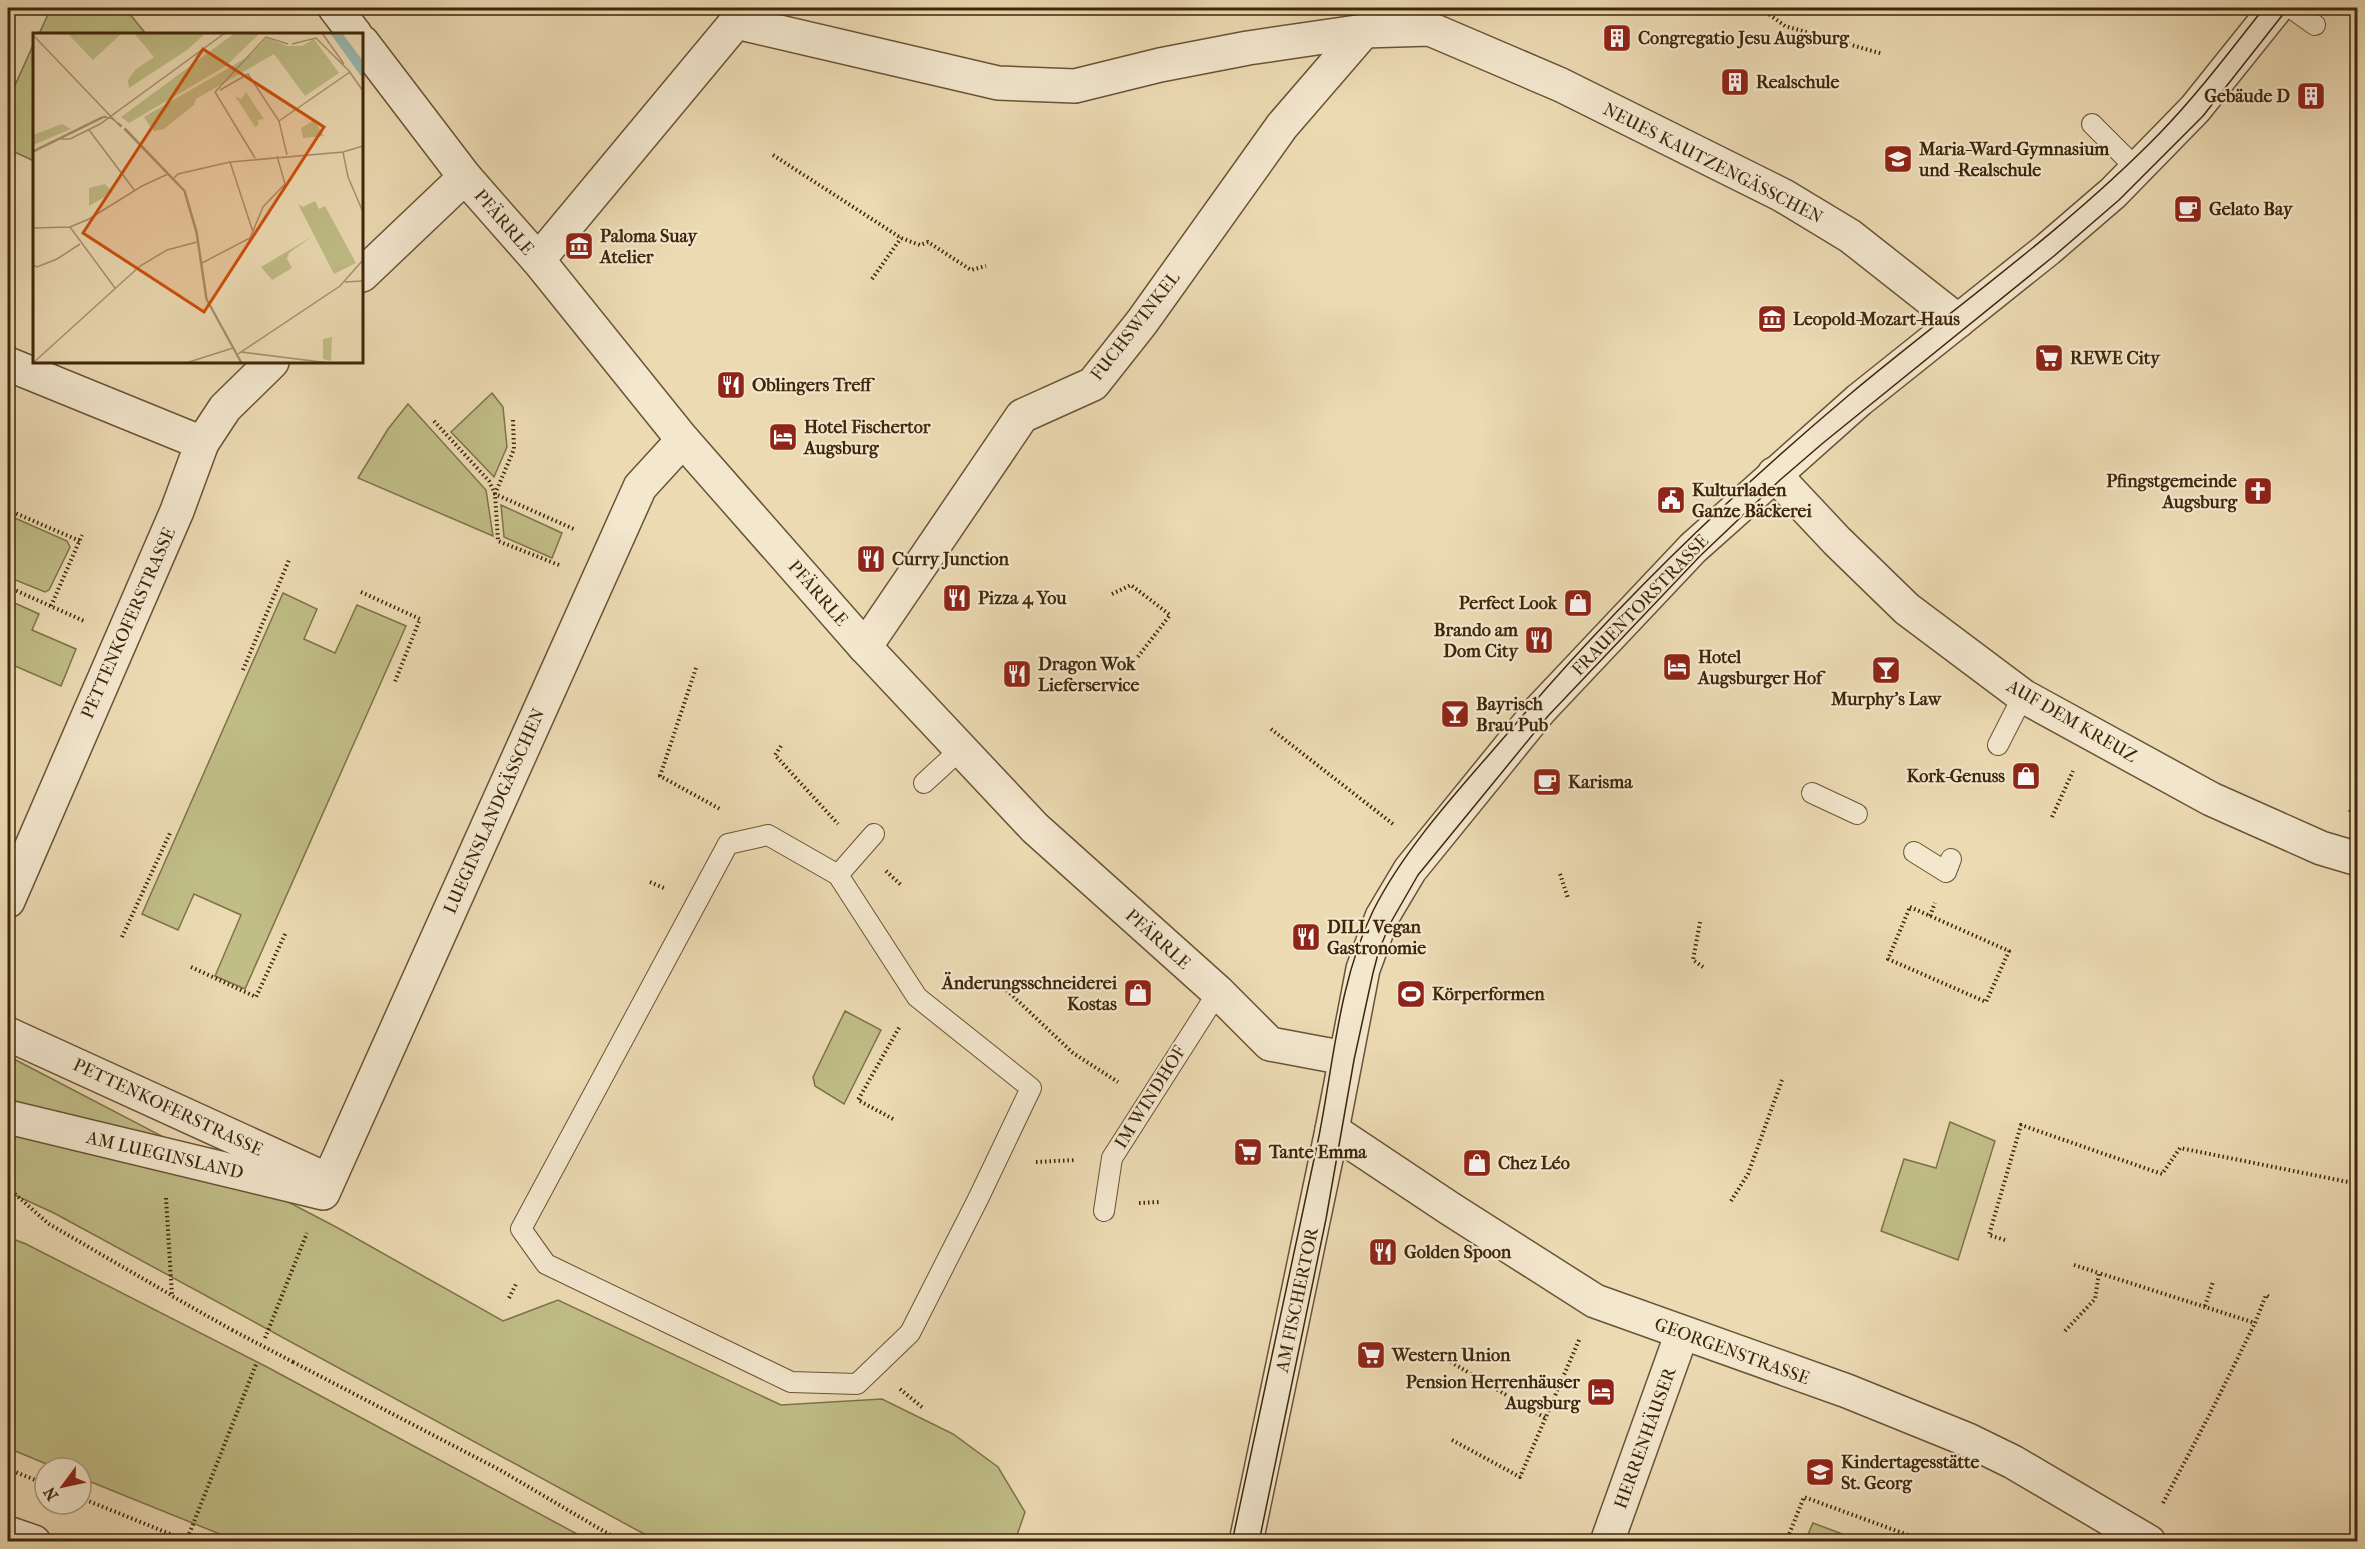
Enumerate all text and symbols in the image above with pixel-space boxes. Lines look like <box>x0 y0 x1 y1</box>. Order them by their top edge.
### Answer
building icon: Congregatio Jesu Augsburg <box>1601 22 1633 54</box>
place label: Congregatio Jesu Augsburg <box>1638 28 1850 49</box>
inset map <box>33 33 363 363</box>
building icon: Realschule <box>1719 66 1751 98</box>
place label: Realschule <box>1756 72 1839 93</box>
building icon: Gebäude D <box>2295 80 2327 112</box>
place label: Gebäude D <box>2204 86 2290 107</box>
street label: NEUES KAUTZENGÄSSCHEN <box>1599 98 1827 228</box>
place label: Maria-Ward-Gymnasium und -Realschule <box>1918 139 2110 181</box>
school or university icon: Maria-Ward-Gymnasium und -Realschule <box>1882 143 1914 175</box>
street label: PFÄRRLE <box>470 185 538 259</box>
cafe icon: Gelato Bay <box>2172 193 2204 225</box>
place label: Gelato Bay <box>2209 199 2294 220</box>
place label: Paloma Suay Atelier <box>599 226 699 268</box>
museum icon: Paloma Suay Atelier <box>563 230 595 262</box>
street label: FUCHSWINKEL <box>1086 268 1185 385</box>
museum icon: Leopold-Mozart-Haus <box>1756 303 1788 335</box>
place label: Leopold-Mozart-Haus <box>1793 309 1960 330</box>
supermarket icon: REWE City <box>2033 342 2065 374</box>
place label: REWE City <box>2070 348 2161 369</box>
restaurant icon: Oblingers Treff <box>715 369 747 401</box>
place label: Oblingers Treff <box>752 375 875 396</box>
place label: Hotel Fischertor Augsburg <box>803 417 931 459</box>
hotel icon: Hotel Fischertor Augsburg <box>767 421 799 453</box>
place label: Pfingstgemeinde Augsburg <box>2106 471 2238 513</box>
church icon: Pfingstgemeinde Augsburg <box>2242 475 2274 507</box>
place label: Kulturladen Ganze Bäckerei <box>1692 480 1813 522</box>
public building icon: Kulturladen Ganze Bäckerei <box>1655 484 1687 516</box>
street label: PETTENKOFERSTRASSE <box>77 524 180 722</box>
street label: FRAUENTORSTRASSE <box>1568 531 1713 680</box>
restaurant icon: Curry Junction <box>855 543 887 575</box>
place label: Curry Junction <box>892 549 1010 570</box>
street label: PFÄRRLE <box>784 556 852 630</box>
restaurant icon: Pizza 4 You <box>941 582 973 614</box>
shop icon: Perfect Look <box>1562 587 1594 619</box>
place label: Pizza 4 You <box>978 588 1067 609</box>
place label: Perfect Look <box>1459 593 1558 614</box>
place label: Brando am Dom City <box>1434 620 1519 662</box>
restaurant icon: Brando am Dom City <box>1523 624 1555 656</box>
place label: Hotel Augsburger Hof <box>1697 647 1826 689</box>
hotel icon: Hotel Augsburger Hof <box>1661 651 1693 683</box>
place label: Dragon Wok Lieferservice <box>1038 654 1140 696</box>
bar icon: Murphy's Law <box>1870 654 1902 686</box>
restaurant icon: Dragon Wok Lieferservice <box>1001 658 1033 690</box>
street label: AUF DEM KREUZ <box>2002 675 2141 767</box>
place label: Murphy's Law <box>1830 689 1943 710</box>
place label: Bayrisch Brau Pub <box>1476 694 1549 736</box>
bar icon: Bayrisch Brau Pub <box>1439 698 1471 730</box>
street label: LUEGINSLANDGÄSSCHEN <box>439 705 549 917</box>
shop icon: Kork-Genuss <box>2010 760 2042 792</box>
cafe icon: Karisma <box>1531 766 1563 798</box>
place label: Kork-Genuss <box>1906 766 2005 787</box>
place label: Karisma <box>1568 772 1633 793</box>
street label: PFÄRRLE <box>1121 904 1195 974</box>
place label: DILL Vegan Gastronomie <box>1327 917 1426 959</box>
restaurant icon: DILL Vegan Gastronomie <box>1290 921 1322 953</box>
place label: Änderungsschneiderei Kostas <box>941 971 1118 1015</box>
shop icon: Änderungsschneiderei Kostas <box>1122 977 1154 1009</box>
sports icon: Körperformen <box>1395 978 1427 1010</box>
place label: Körperformen <box>1432 984 1545 1005</box>
street label: IM WINDHOF <box>1111 1042 1190 1152</box>
street label: PETTENKOFERSTRASSE <box>70 1054 266 1161</box>
street label: AM LUEGINSLAND <box>83 1127 245 1184</box>
supermarket icon: Tante Emma <box>1232 1136 1264 1168</box>
place label: Tante Emma <box>1268 1142 1367 1163</box>
shop icon: Chez Léo <box>1461 1147 1493 1179</box>
place label: Chez Léo <box>1498 1153 1570 1174</box>
street label: AM FISCHERTOR <box>1272 1225 1323 1375</box>
restaurant icon: Golden Spoon <box>1367 1236 1399 1268</box>
place label: Golden Spoon <box>1404 1242 1512 1263</box>
street label: GEORGENSTRASSE <box>1651 1314 1812 1389</box>
supermarket icon: Western Union <box>1355 1339 1387 1371</box>
place label: Western Union <box>1391 1345 1511 1366</box>
street label: HERRENHÄUSER <box>1609 1363 1681 1512</box>
place label: Pension Herrenhäuser Augsburg <box>1406 1372 1581 1414</box>
hotel icon: Pension Herrenhäuser Augsburg <box>1585 1376 1617 1408</box>
place label: Kindertagesstätte St. Georg <box>1841 1452 1979 1494</box>
north arrow <box>33 1456 93 1516</box>
school or university icon: Kindertagesstätte St. Georg <box>1804 1456 1836 1488</box>
text: N <box>39 1483 62 1504</box>

